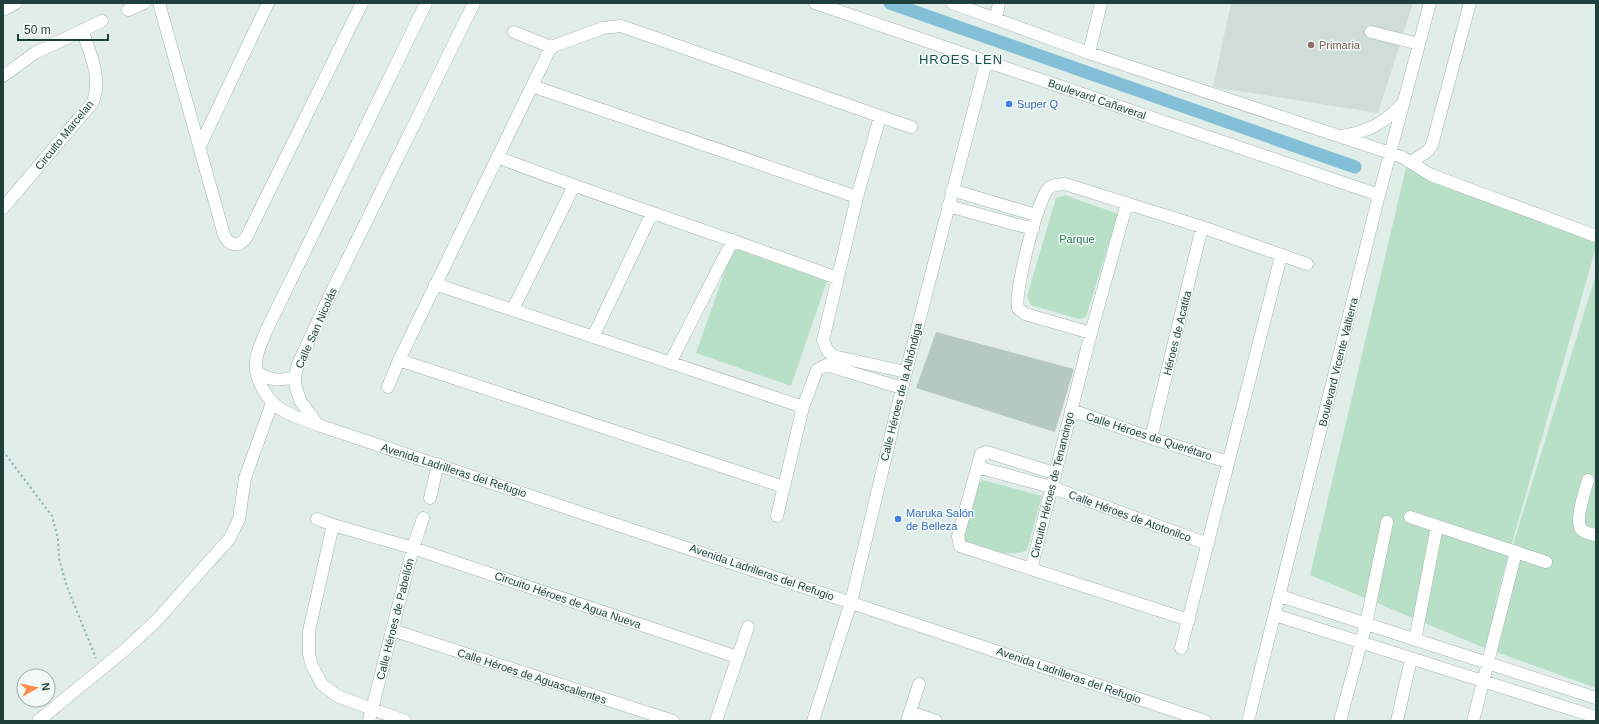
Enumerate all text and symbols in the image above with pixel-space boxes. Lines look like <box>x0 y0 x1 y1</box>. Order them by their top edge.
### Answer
scale bar <box>18 16 108 42</box>
text: 50 m <box>24 23 51 37</box>
place label: Primaria <box>1319 39 1361 51</box>
marker: Primaria <box>1306 40 1316 50</box>
district label: HROES LEN <box>919 52 1003 67</box>
street label: Boulevard Cañaveral <box>1046 77 1148 121</box>
street label: Circuito Marcelan <box>32 98 96 172</box>
place label: Super Q <box>1017 98 1058 110</box>
marker: Super Q <box>1004 99 1014 109</box>
park label: Parque <box>1059 233 1095 245</box>
street label: Calle San Nicolás <box>293 285 339 370</box>
street label: Héroes de Acatita <box>1161 289 1194 377</box>
street label: Boulevard Vicente Valtierra <box>1316 296 1360 428</box>
street label: Calle Héroes de la Alhóndiga <box>878 321 924 462</box>
street label: Calle Héroes de Querétaro <box>1085 410 1213 462</box>
street label: Circuito Héroes de Tenancingo <box>1028 411 1076 559</box>
street label: Avenida Ladrilleras del Refugio <box>380 441 528 499</box>
street label: Calle Héroes de Atotonilco <box>1067 488 1193 544</box>
place label: Maruka Salón de Belleza <box>906 507 974 532</box>
marker: Maruka Salón de Belleza <box>893 514 903 524</box>
street label: Avenida Ladrilleras del Refugio <box>688 542 836 602</box>
street label: Calle Héroes de Pabellón <box>374 557 416 681</box>
street label: Circuito Héroes de Agua Nueva <box>493 569 644 631</box>
street label: Avenida Ladrilleras del Refugio <box>995 645 1143 705</box>
street label: Calle Héroes de Aguascalientes <box>456 646 608 706</box>
north arrow <box>16 668 56 708</box>
text: N <box>39 682 52 691</box>

